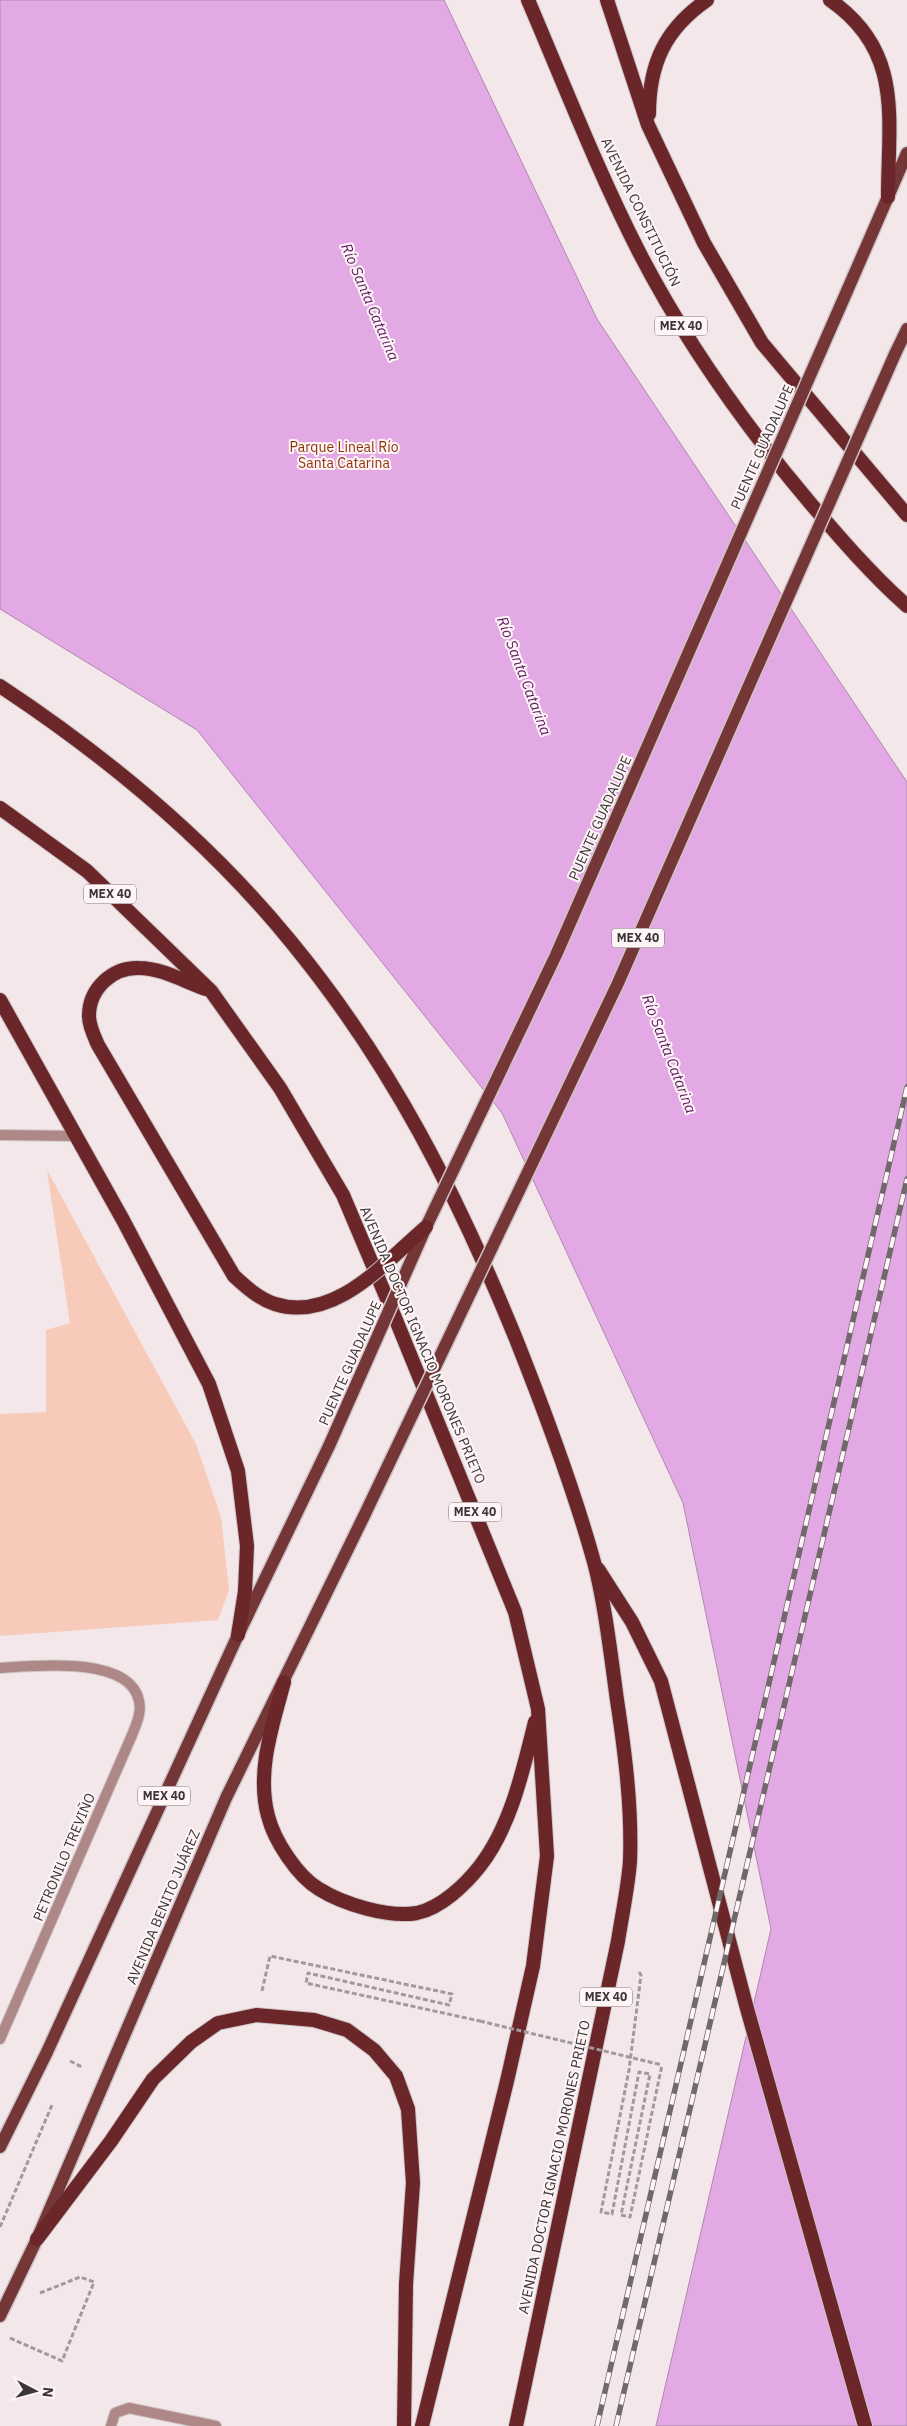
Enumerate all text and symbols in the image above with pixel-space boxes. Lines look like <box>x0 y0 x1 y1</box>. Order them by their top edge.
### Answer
street label: AVENIDA CONSTITUCIÓN <box>597 134 686 289</box>
water label: Río Santa Catarina <box>337 240 404 364</box>
road number: MEX 40 <box>655 316 707 336</box>
street label: PUENTE GUADALUPE <box>726 382 798 512</box>
park label: Parque Lineal Río Santa Catarina <box>290 438 399 472</box>
water label: Río Santa Catarina <box>493 614 556 738</box>
street label: PUENTE GUADALUPE <box>564 753 636 883</box>
road number: MEX 40 <box>84 884 136 904</box>
road number: MEX 40 <box>612 928 664 948</box>
water label: Río Santa Catarina <box>638 992 701 1116</box>
street label: AVENIDA DOCTOR IGNACIO MORONES PRIETO <box>356 1203 490 1487</box>
street label: PUENTE GUADALUPE <box>314 1298 386 1428</box>
road number: MEX 40 <box>449 1502 501 1521</box>
road number: MEX 40 <box>138 1786 190 1805</box>
street label: PETRONILO TREVIÑO <box>29 1790 99 1924</box>
street label: AVENIDA BENITO JUÁREZ <box>121 1827 204 1987</box>
road number: MEX 40 <box>580 1988 632 2006</box>
street label: AVENIDA DOCTOR IGNACIO MORONES PRIETO <box>514 2018 594 2316</box>
north arrow <box>10 2366 60 2416</box>
text: N <box>38 2386 57 2398</box>

